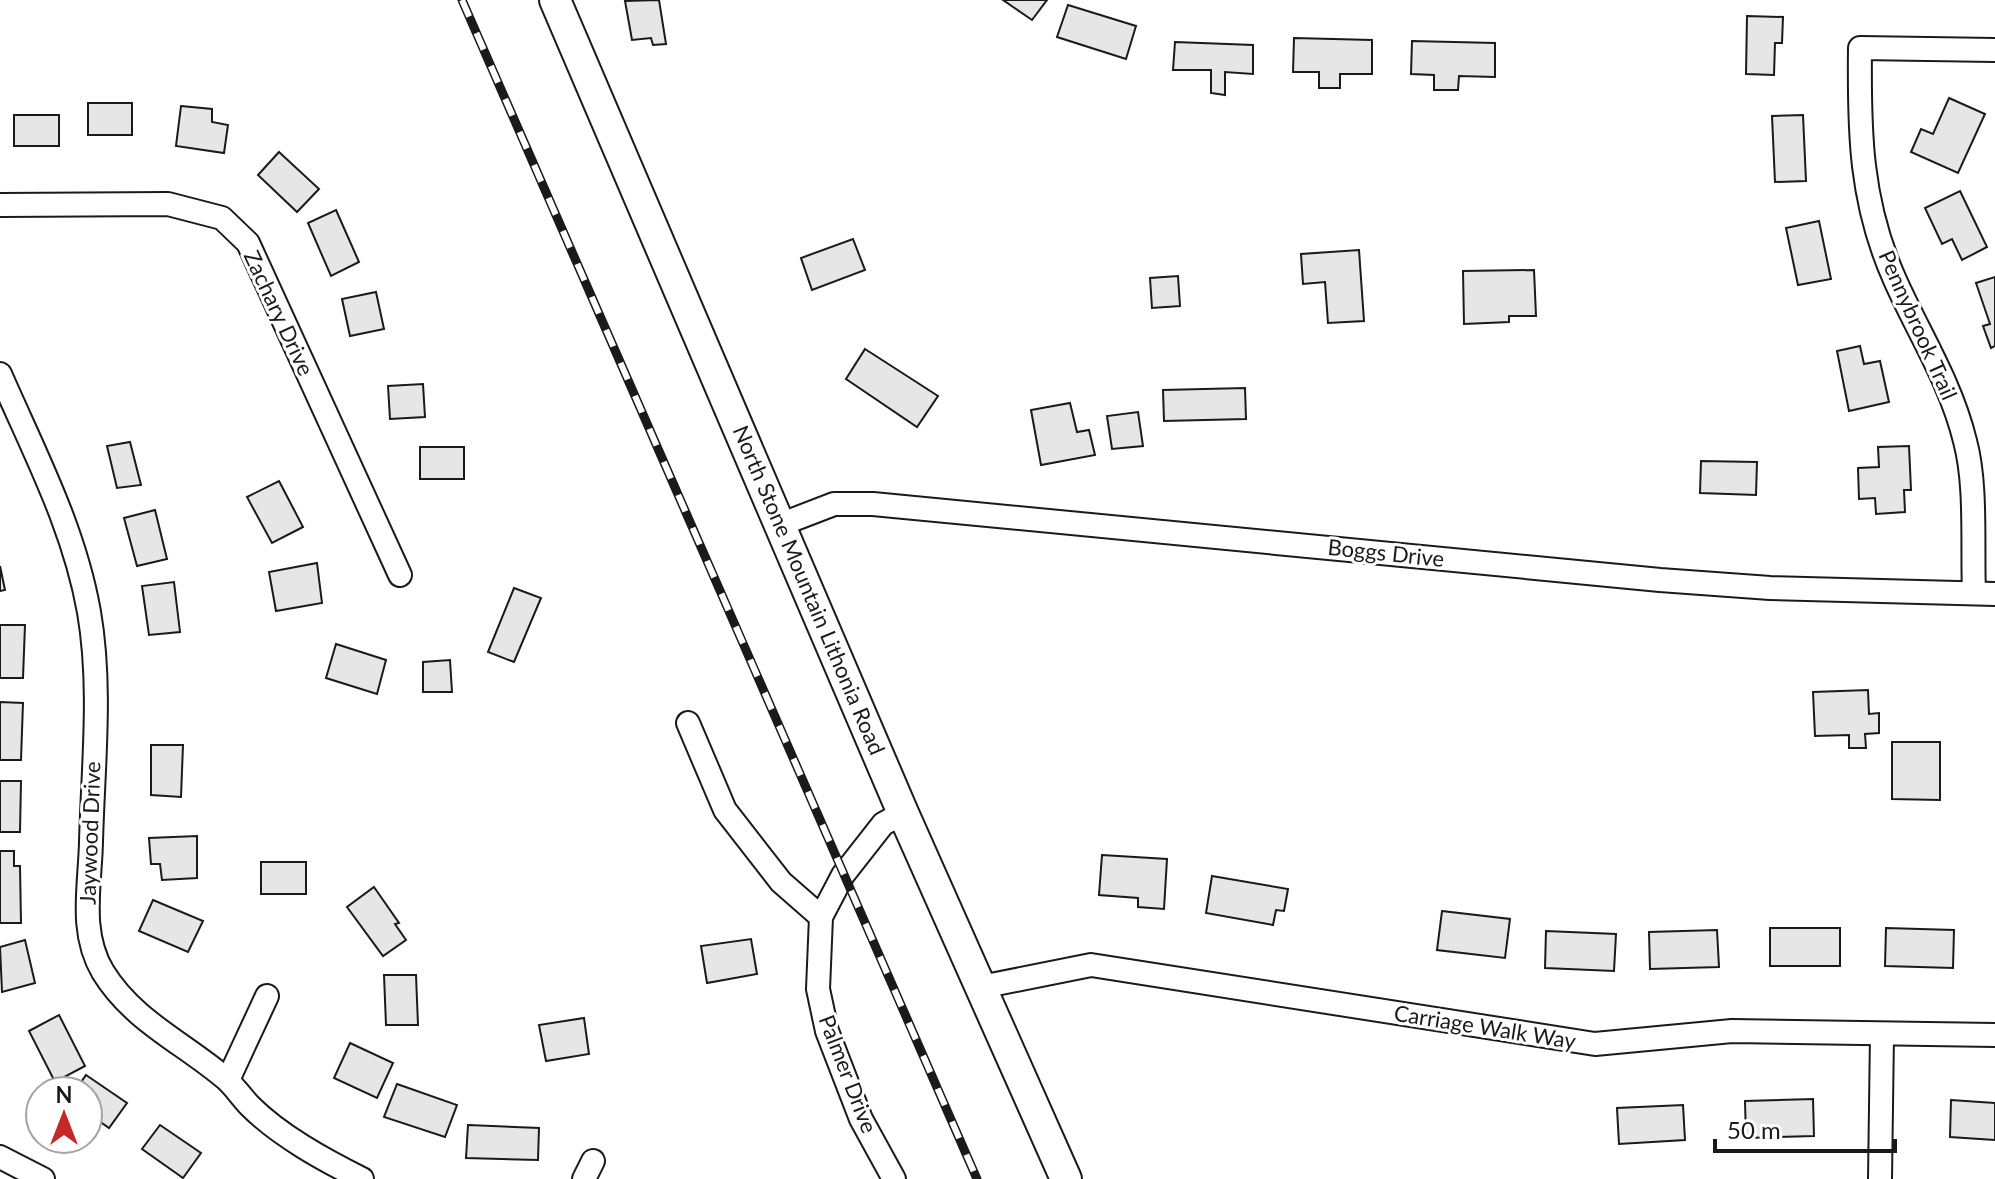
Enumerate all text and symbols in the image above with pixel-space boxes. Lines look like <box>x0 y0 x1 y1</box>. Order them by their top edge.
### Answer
street label: Zachary Drive <box>239 246 320 380</box>
street label: Pennybrook Trail <box>1873 246 1963 404</box>
street label: North Stone Mountain Lithonia Road <box>728 421 891 759</box>
street label: Boggs Drive <box>1327 533 1446 572</box>
street label: Jaywood Drive <box>74 761 105 905</box>
street label: Carriage Walk Way <box>1392 999 1579 1054</box>
street label: Palmer Drive <box>814 1011 883 1137</box>
north arrow <box>24 1075 104 1155</box>
text: N <box>56 1081 72 1108</box>
scale bar <box>1715 1103 1895 1153</box>
text: 50 m <box>1727 1115 1781 1144</box>

